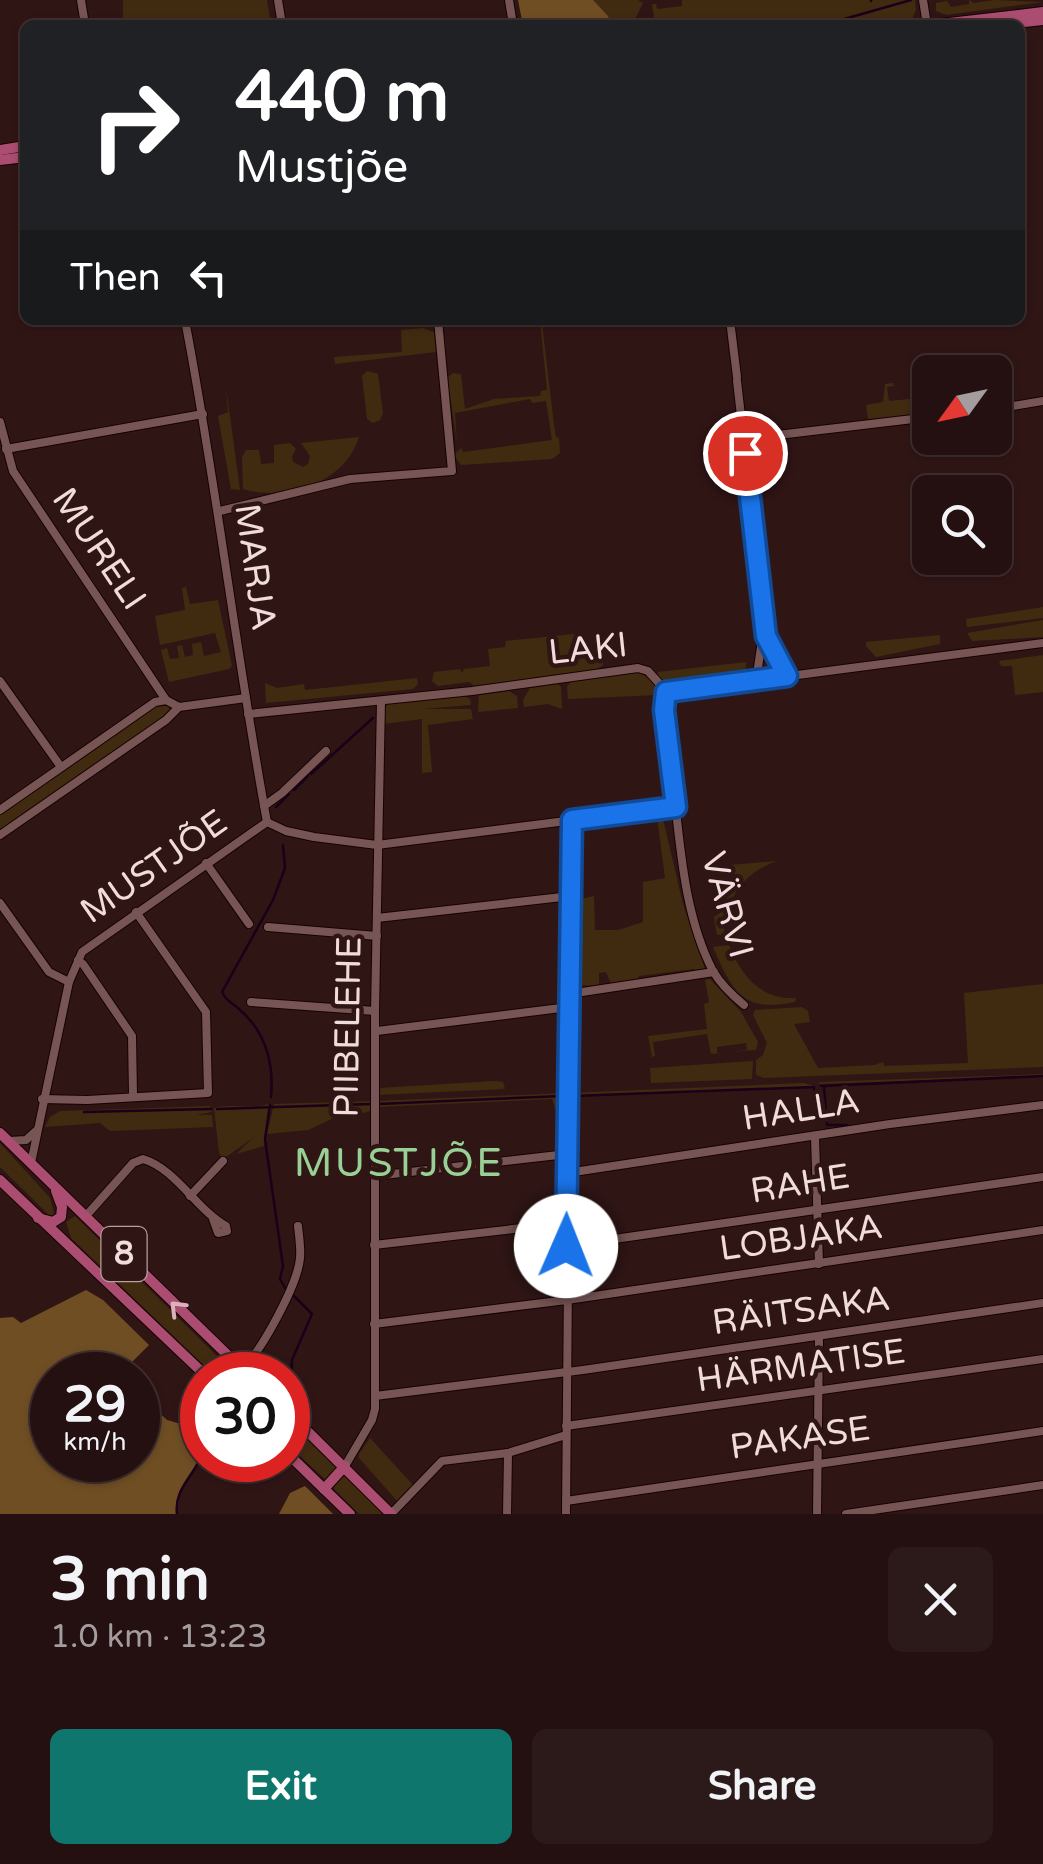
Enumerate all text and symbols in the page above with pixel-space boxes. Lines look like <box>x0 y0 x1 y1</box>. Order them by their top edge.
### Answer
text: 440 m <box>235 56 449 140</box>
icon: right <box>70 60 200 190</box>
text: Mustjõe <box>235 141 408 195</box>
icon: left <box>181 250 236 305</box>
text: Then <box>70 255 161 301</box>
north arrow <box>912 355 1012 455</box>
map controls <box>912 355 1012 575</box>
pin <box>703 411 788 496</box>
icon: arrive <box>718 426 773 481</box>
button: search <box>912 475 1012 575</box>
street label: MURELI <box>43 480 155 618</box>
street label: MARJA <box>225 501 285 633</box>
street label: LAKI <box>547 624 629 674</box>
street label: MUSTJÕE <box>73 801 235 933</box>
street label: VÄRVI <box>692 847 762 963</box>
street label: PIIBELEHE <box>325 936 371 1118</box>
street label: HALLA <box>739 1080 863 1140</box>
district label: MUSTJÕE <box>294 1139 504 1187</box>
street label: RAHE <box>747 1155 853 1213</box>
position arrow <box>514 1194 618 1298</box>
street label: LOBJAKA <box>717 1206 885 1270</box>
road number: 8 <box>102 1227 146 1281</box>
street label: RÄITSAKA <box>710 1278 892 1344</box>
one-way arrow <box>170 1302 188 1320</box>
street label: HÄRMATISE <box>694 1331 908 1401</box>
speed limit sign: 30 <box>180 1352 310 1482</box>
text: 29 <box>64 1375 126 1435</box>
street label: PAKASE <box>727 1407 873 1469</box>
text: km/h <box>64 1427 126 1457</box>
text: 3 min <box>50 1544 210 1616</box>
button: close <box>888 1547 993 1652</box>
text: 1.0 km · 13:23 <box>50 1618 267 1656</box>
button: Exit <box>50 1729 512 1844</box>
button: Share <box>532 1729 993 1844</box>

